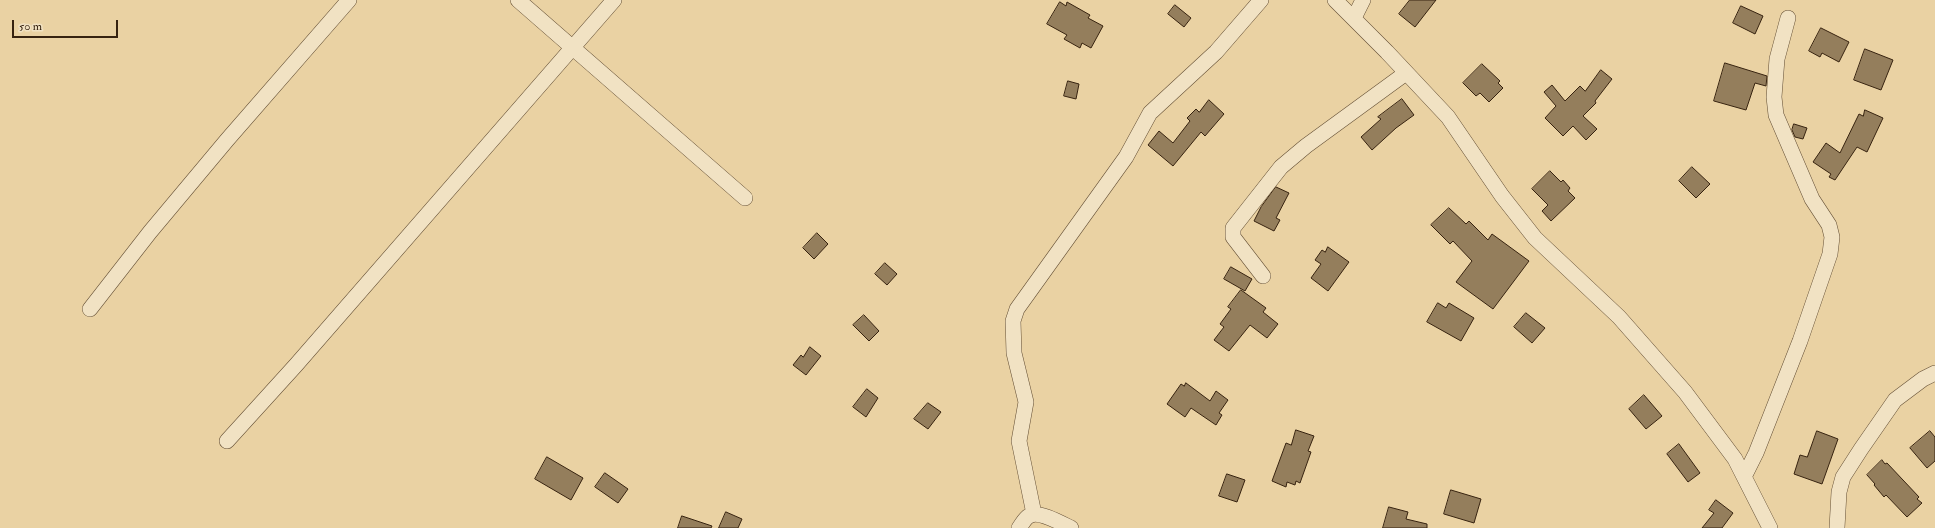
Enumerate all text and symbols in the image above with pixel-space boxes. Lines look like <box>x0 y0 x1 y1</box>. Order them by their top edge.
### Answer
scale bar <box>14 12 120 38</box>
text: 50 m <box>19 19 42 34</box>

